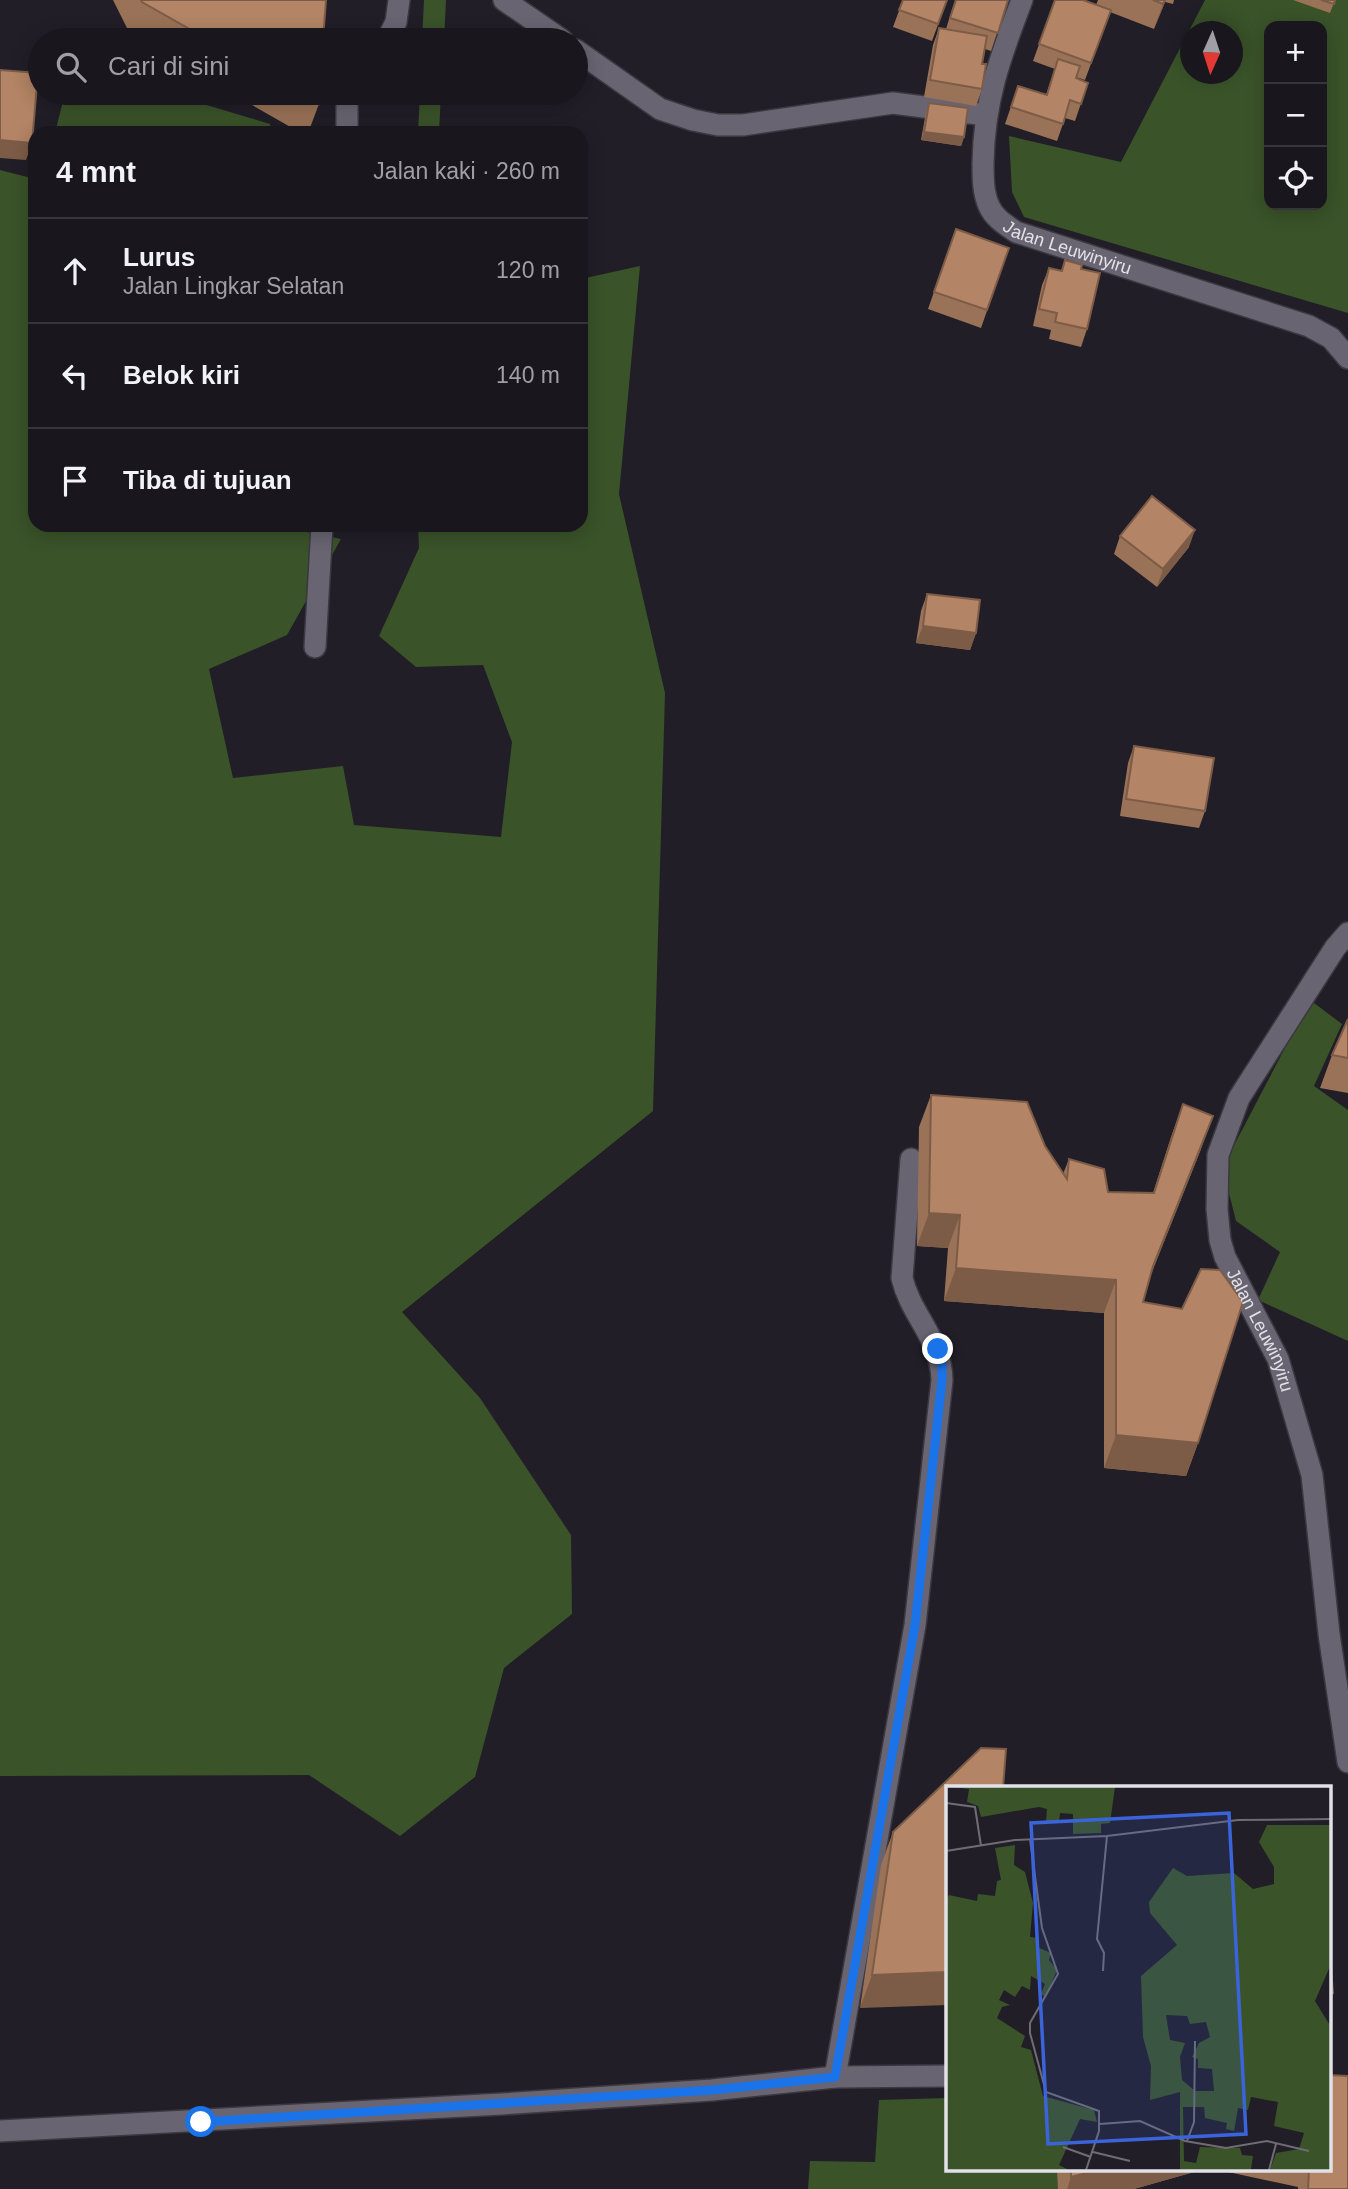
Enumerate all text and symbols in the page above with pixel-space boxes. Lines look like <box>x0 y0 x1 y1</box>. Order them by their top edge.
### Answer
north arrow <box>1180 21 1243 84</box>
map controls <box>1264 21 1327 210</box>
button: + <box>1264 21 1327 84</box>
search box <box>28 28 588 105</box>
icon: search <box>52 48 90 86</box>
text: Cari di sini <box>108 51 229 81</box>
button: − <box>1264 84 1327 147</box>
button: locate <box>1264 147 1327 210</box>
text: 4 mnt <box>56 155 136 188</box>
text: Jalan kaki · 260 m <box>373 158 560 184</box>
street label: Jalan Leuwinyiru <box>999 216 1134 278</box>
text: Lurus <box>123 242 195 272</box>
icon: ahead <box>56 252 94 290</box>
text: 120 m <box>496 257 560 283</box>
text: Jalan Lingkar Selatan <box>123 273 344 299</box>
icon: left <box>56 357 94 395</box>
text: Belok kiri <box>123 360 240 390</box>
text: 140 m <box>496 362 560 388</box>
icon: arrive <box>56 462 94 500</box>
text: Tiba di tujuan <box>123 465 292 495</box>
street label: Jalan Leuwinyiru <box>1223 1265 1297 1394</box>
route end <box>922 1333 953 1364</box>
inset map <box>946 1786 1330 2172</box>
route start <box>185 2106 216 2137</box>

